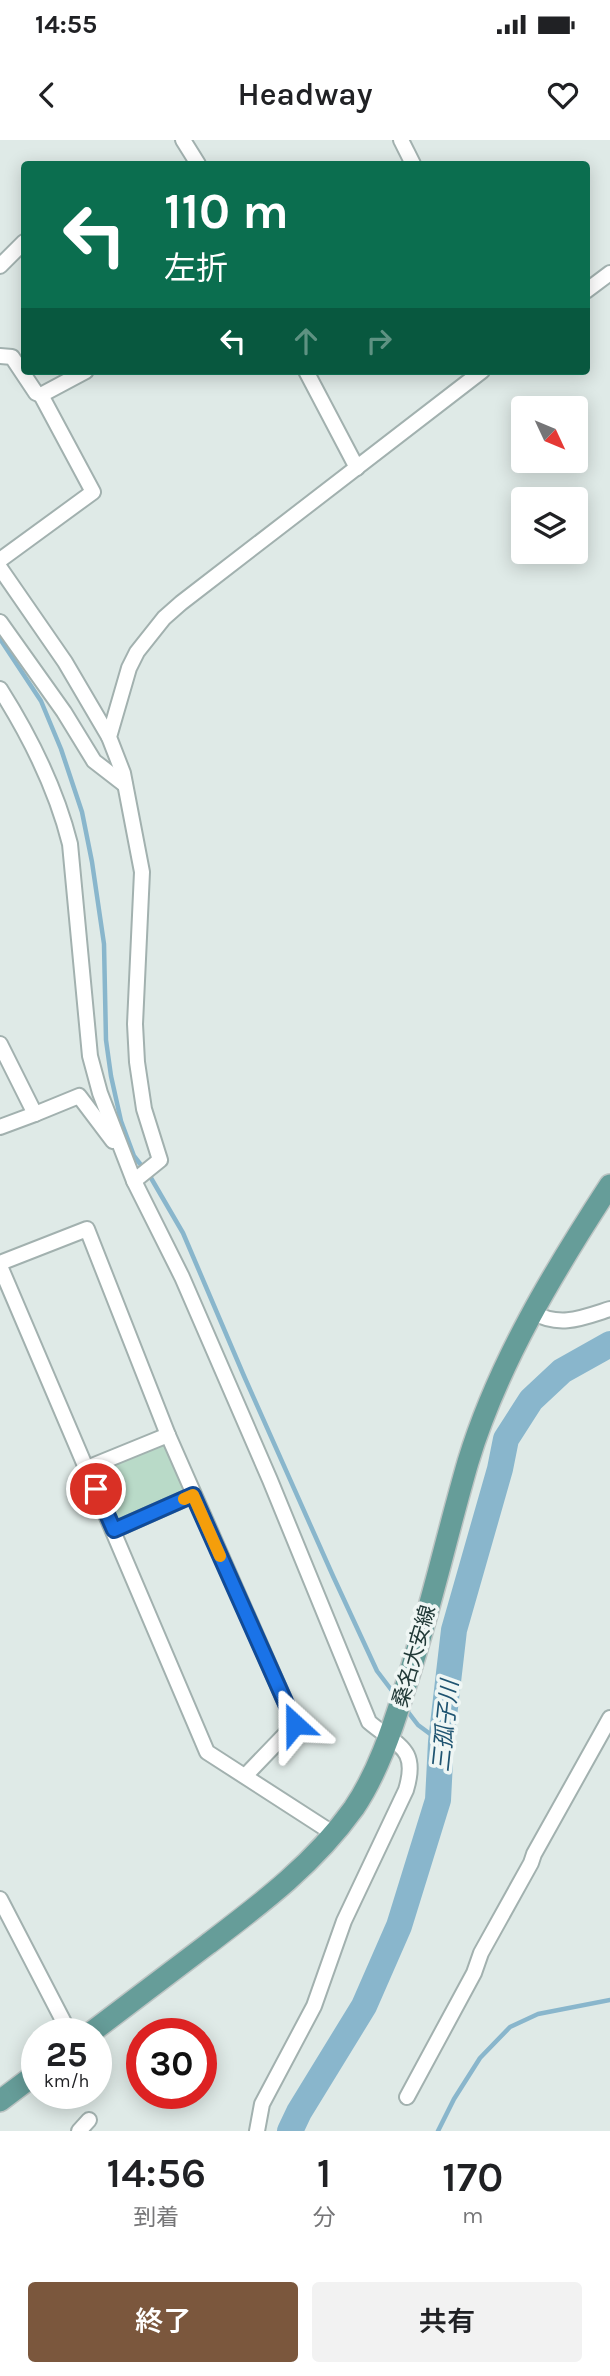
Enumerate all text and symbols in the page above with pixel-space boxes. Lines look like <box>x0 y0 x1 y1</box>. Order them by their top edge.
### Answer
text: 14:55 <box>35 9 97 40</box>
icon: back <box>28 76 66 114</box>
text: Headway <box>237 76 373 113</box>
icon: heart <box>544 76 582 114</box>
text: 110 m <box>164 183 289 240</box>
icon: left <box>49 189 140 280</box>
text: 左折 <box>164 250 228 287</box>
icon: left <box>214 322 252 360</box>
icon: ahead <box>287 322 325 360</box>
icon: right <box>360 322 398 360</box>
north arrow <box>511 396 588 472</box>
map controls <box>511 396 588 564</box>
button: layers <box>511 487 588 564</box>
pin <box>66 1459 126 1519</box>
icon: arrive <box>77 1470 115 1508</box>
street label: 桑名大安線 <box>388 1602 440 1710</box>
water label: 三孤子川 <box>427 1676 464 1773</box>
position arrow <box>258 1687 332 1761</box>
speed limit sign: 30 <box>126 2018 217 2109</box>
text: 25 <box>46 2034 87 2075</box>
text: km/h <box>44 2070 89 2092</box>
text: 14:56 <box>107 2148 206 2198</box>
text: 1 <box>317 2148 331 2198</box>
text: 170 <box>442 2152 503 2202</box>
text: m <box>462 2202 484 2229</box>
text: 到着 <box>133 2204 179 2231</box>
text: 分 <box>313 2204 336 2231</box>
button: 終了 <box>28 2282 298 2362</box>
button: 共有 <box>312 2282 582 2362</box>

